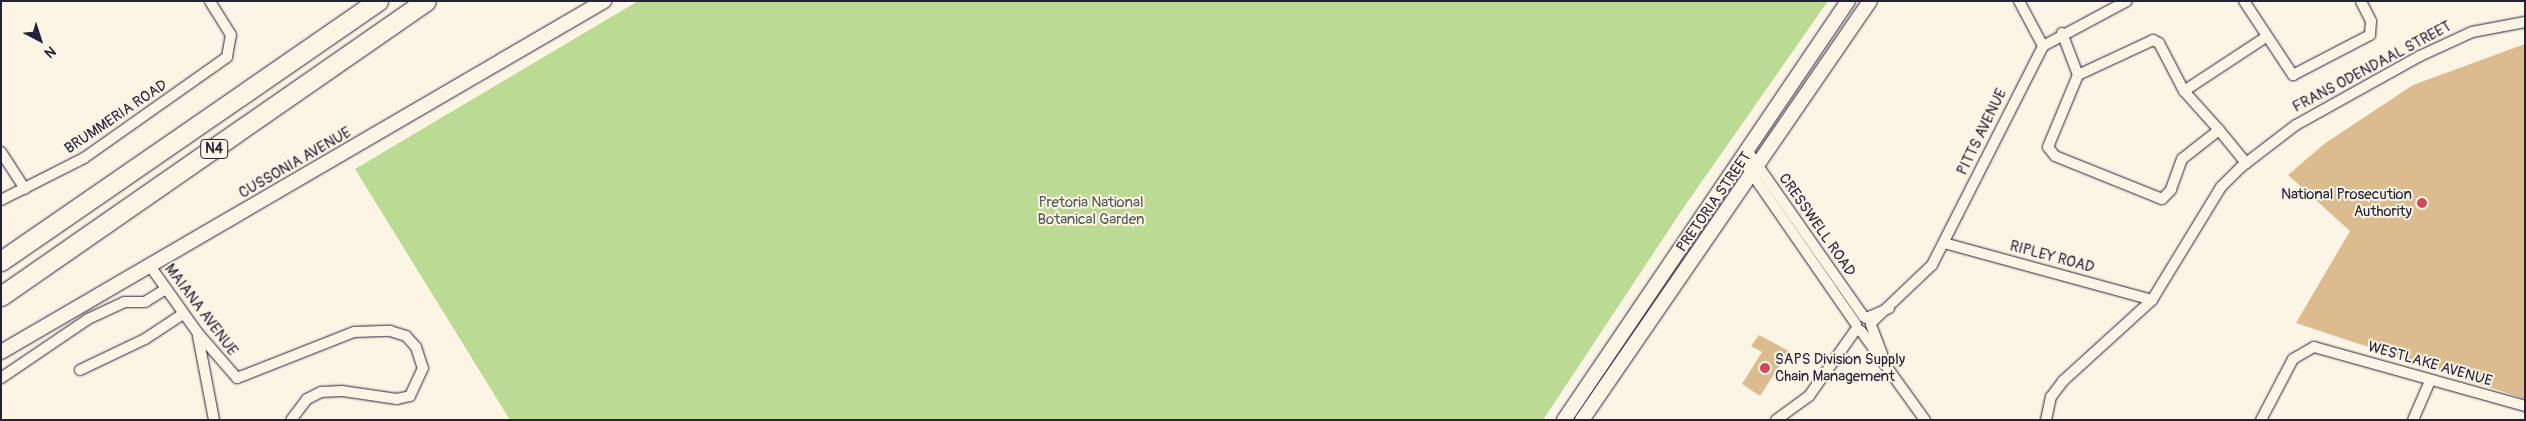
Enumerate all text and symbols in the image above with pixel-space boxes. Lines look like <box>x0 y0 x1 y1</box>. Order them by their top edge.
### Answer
north arrow <box>15 15 65 65</box>
street label: FRANS ODENDAAL STREET <box>2290 17 2454 117</box>
text: N <box>41 42 59 61</box>
street label: BRUMMERIA ROAD <box>61 76 171 158</box>
street label: PITTS AVENUE <box>1953 86 2011 178</box>
street label: CUSSONIA AVENUE <box>236 124 354 202</box>
road number: N4 <box>199 138 229 160</box>
street label: PRETORIA STREET <box>1673 148 1755 256</box>
street label: CRESSWELL ROAD <box>1775 170 1859 280</box>
place label: National Prosecution Authority <box>2281 185 2412 220</box>
park label: Pretoria National Botanical Garden <box>1038 193 1144 228</box>
marker: National Prosecution Authority <box>2416 197 2428 209</box>
street label: RIPLEY ROAD <box>2008 237 2096 277</box>
street label: MAIANA AVENUE <box>161 261 241 359</box>
street label: WESTLAKE AVENUE <box>2366 338 2494 390</box>
place label: SAPS Division Supply Chain Management <box>1775 350 1905 385</box>
marker: SAPS Division Supply Chain Management <box>1759 362 1771 374</box>

